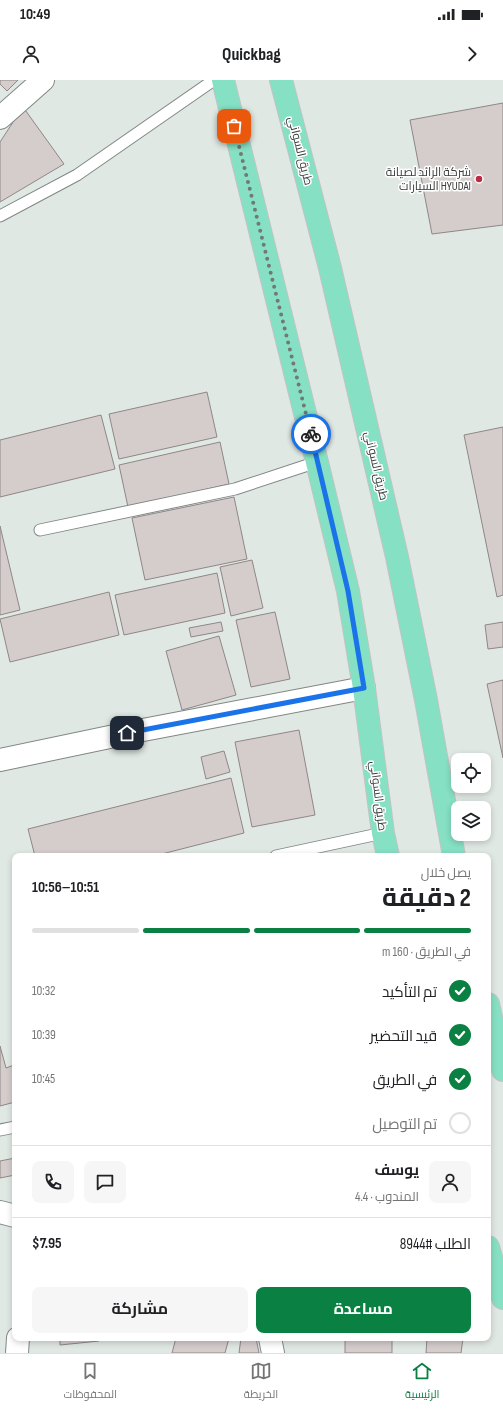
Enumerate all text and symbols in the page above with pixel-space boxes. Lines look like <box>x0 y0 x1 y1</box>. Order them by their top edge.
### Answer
text: 10:49 <box>20 5 50 24</box>
icon: person <box>20 43 42 65</box>
icon: forward <box>461 43 483 65</box>
text: Quickbag <box>222 44 281 65</box>
pin <box>217 109 251 143</box>
icon: bag <box>223 115 245 137</box>
street label: طريق السواني <box>282 115 316 187</box>
place label: شركة الرائد لصيانة السيارات HYUDAI <box>386 165 471 194</box>
marker: شركة الرائد لصيانة السيارات HYUDAI <box>474 174 484 184</box>
courier <box>291 414 331 454</box>
icon: bike <box>300 423 322 445</box>
street label: طريق السواني <box>359 430 391 502</box>
pin <box>110 716 144 750</box>
icon: home <box>116 722 138 744</box>
map controls <box>451 753 491 841</box>
button: locate <box>451 753 491 793</box>
street label: طريق السواني <box>364 760 390 832</box>
button: layers <box>451 801 491 841</box>
text: يصل خلال <box>421 865 471 881</box>
text: 10:51–10:56 <box>32 878 99 897</box>
text: 2 دقيقة <box>382 883 471 914</box>
text: في الطريق · 160 m <box>382 944 471 960</box>
icon: check <box>449 980 471 1002</box>
text: 10:32 <box>32 983 55 999</box>
text: تم التأكيد <box>382 983 437 1002</box>
icon: check <box>449 1024 471 1046</box>
text: 10:39 <box>32 1027 56 1043</box>
text: قيد التحضير <box>370 1027 437 1046</box>
icon: check <box>449 1068 471 1090</box>
text: 10:45 <box>32 1071 55 1087</box>
text: في الطريق <box>373 1071 437 1090</box>
text: تم التوصيل <box>372 1115 437 1134</box>
button: phone <box>32 1161 74 1203</box>
button: chat <box>84 1161 126 1203</box>
text: يوسف <box>374 1161 419 1180</box>
button: person <box>429 1161 471 1203</box>
text: المندوب · 4.4 <box>355 1189 419 1205</box>
text: $7.95 <box>32 1234 62 1253</box>
text: الطلب #8944 <box>400 1235 471 1254</box>
button: مشاركة <box>32 1287 248 1333</box>
button: مساعدة <box>256 1287 471 1333</box>
tab: المحفوظات <box>63 1360 117 1404</box>
tab: الخريطة <box>244 1360 278 1404</box>
tab: الرئيسية <box>405 1360 440 1404</box>

